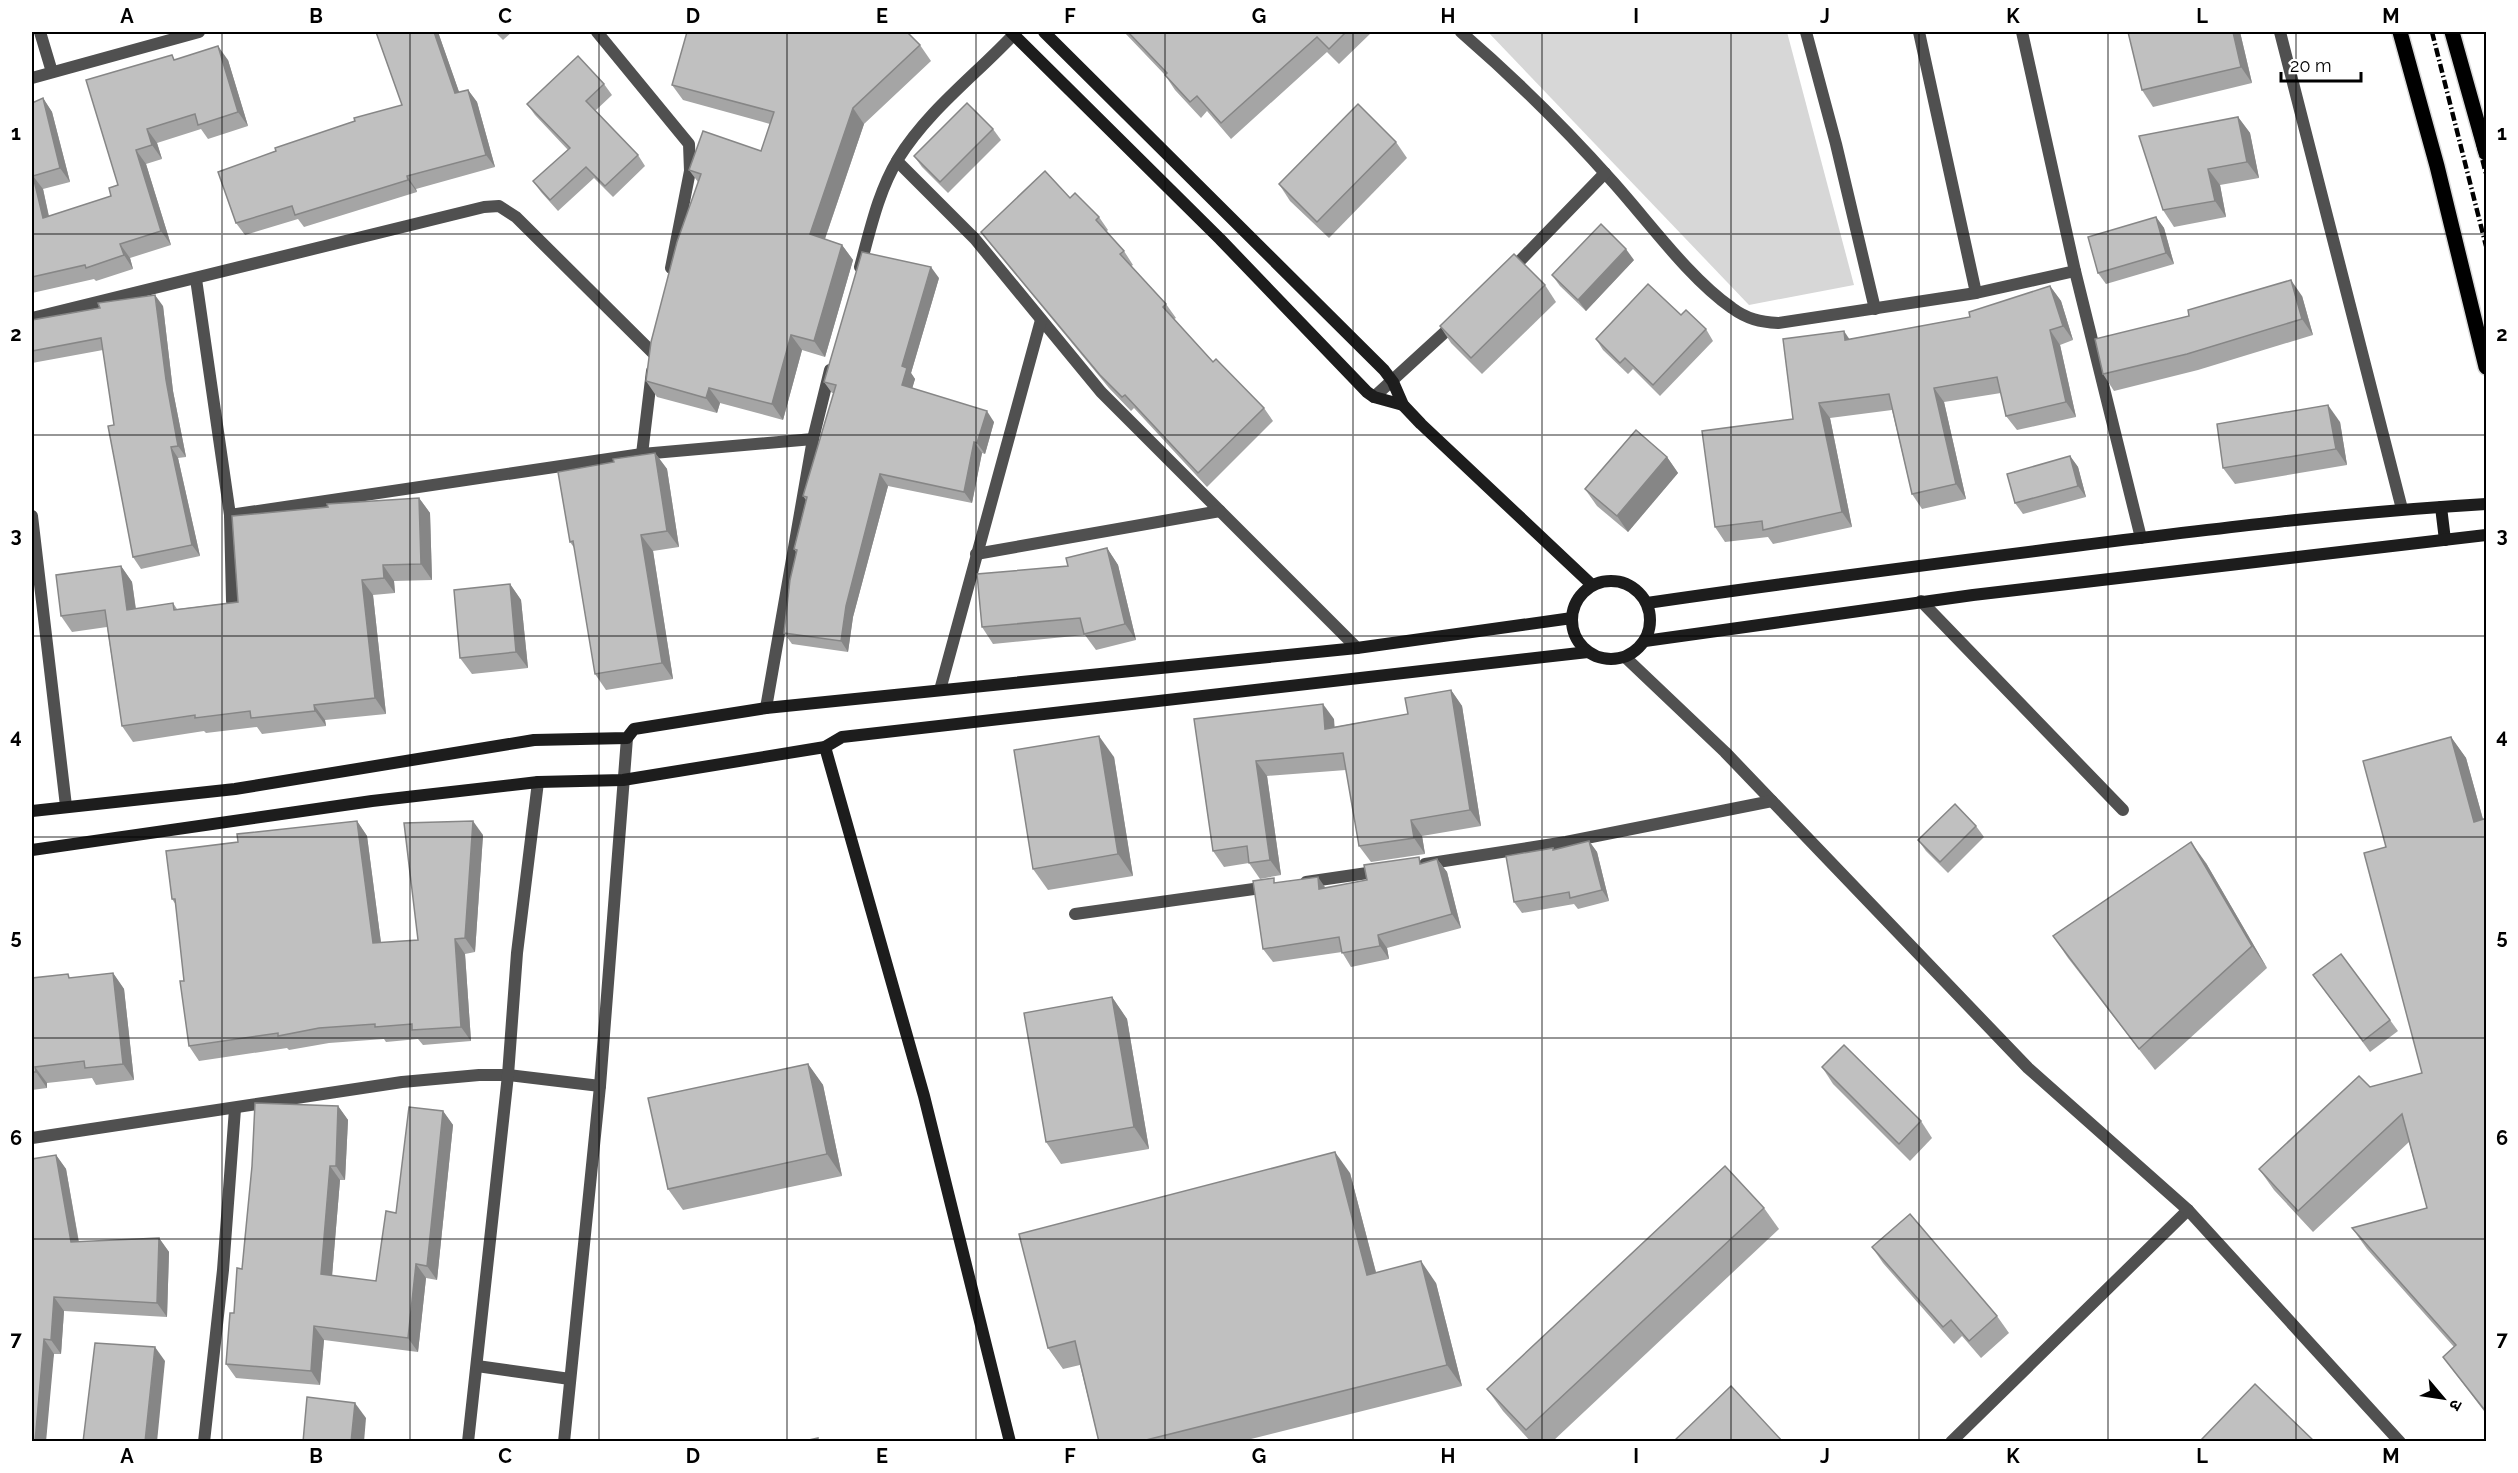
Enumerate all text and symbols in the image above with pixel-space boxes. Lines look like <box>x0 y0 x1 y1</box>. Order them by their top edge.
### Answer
text: A <box>120 4 134 28</box>
text: B <box>309 4 323 28</box>
text: C <box>498 4 512 28</box>
text: D <box>686 4 700 28</box>
text: E <box>876 4 888 28</box>
text: F <box>1064 4 1076 28</box>
text: G <box>1252 4 1266 28</box>
text: H <box>1441 4 1455 28</box>
text: I <box>1633 4 1639 28</box>
text: J <box>1820 4 1830 28</box>
text: K <box>2006 4 2020 28</box>
text: L <box>2196 4 2208 28</box>
text: M <box>2382 4 2400 28</box>
scale bar <box>2281 45 2360 83</box>
text: 20 m <box>2290 55 2332 76</box>
text: 1 <box>11 121 21 145</box>
text: 1 <box>2497 121 2507 145</box>
text: 2 <box>10 322 22 346</box>
text: 2 <box>2496 322 2508 346</box>
text: 3 <box>10 523 22 547</box>
text: 3 <box>2496 523 2508 547</box>
text: 4 <box>10 724 22 748</box>
text: 4 <box>2496 724 2508 748</box>
text: 5 <box>10 925 22 949</box>
text: 5 <box>2496 925 2508 949</box>
text: 6 <box>10 1126 22 1150</box>
text: 6 <box>2496 1126 2508 1150</box>
text: 7 <box>10 1327 22 1351</box>
text: 7 <box>2496 1327 2508 1351</box>
north arrow <box>2413 1368 2473 1428</box>
text: उ <box>2445 1396 2466 1414</box>
text: A <box>120 1444 134 1468</box>
text: B <box>309 1444 323 1468</box>
text: C <box>498 1444 512 1468</box>
text: D <box>686 1444 700 1468</box>
text: E <box>876 1444 888 1468</box>
text: F <box>1064 1444 1076 1468</box>
text: G <box>1252 1444 1266 1468</box>
text: H <box>1441 1444 1455 1468</box>
text: I <box>1633 1444 1639 1468</box>
text: J <box>1820 1444 1830 1468</box>
text: K <box>2006 1444 2020 1468</box>
text: L <box>2196 1444 2208 1468</box>
text: M <box>2382 1444 2400 1468</box>

